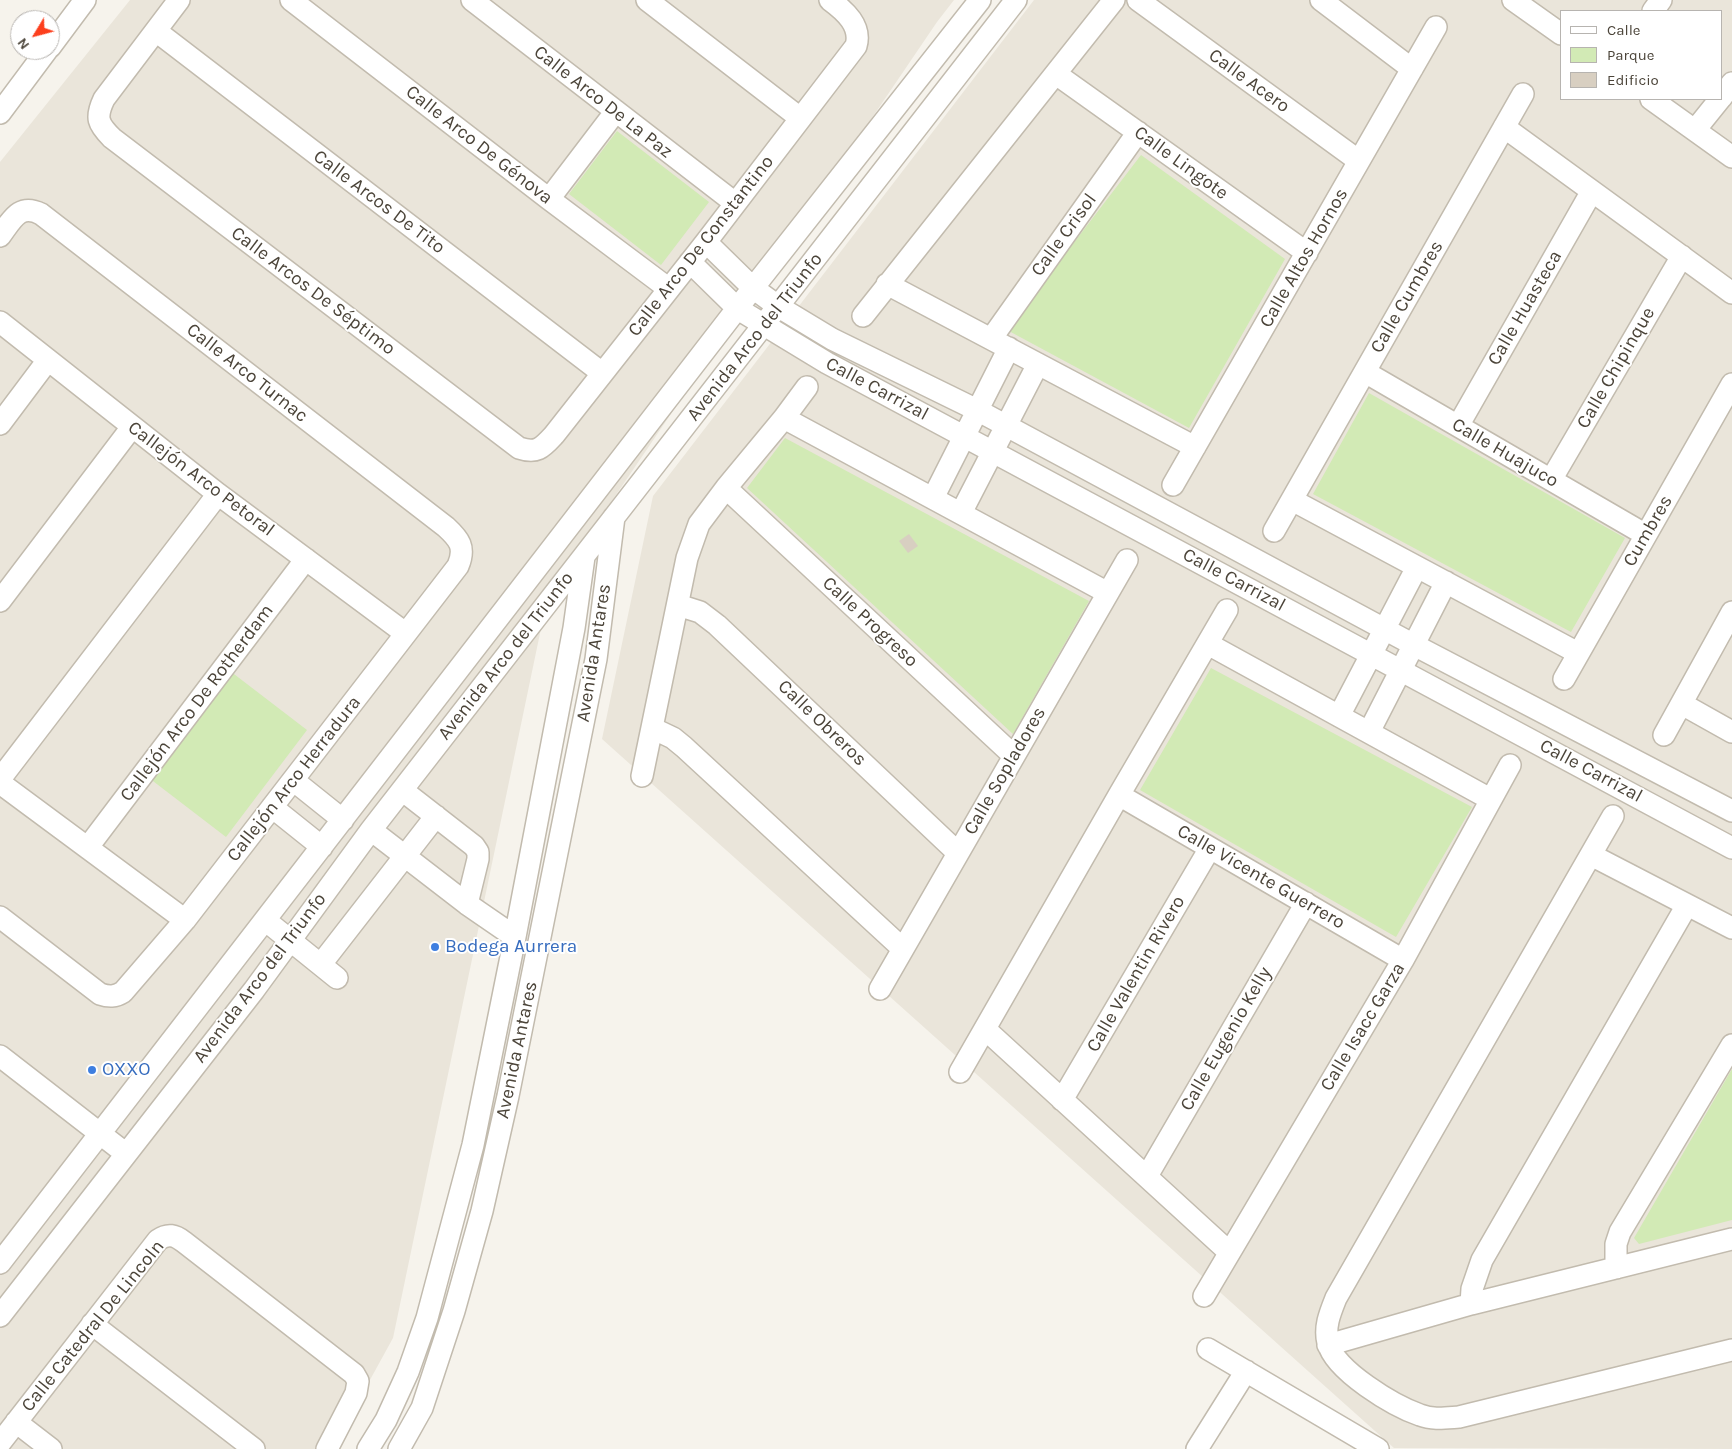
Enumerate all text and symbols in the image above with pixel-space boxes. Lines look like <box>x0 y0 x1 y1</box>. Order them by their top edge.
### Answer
north arrow <box>10 10 60 60</box>
legend <box>1560 10 1722 100</box>
text: Calle <box>1607 21 1641 39</box>
text: N <box>14 35 33 53</box>
street label: Calle Arco De La Paz <box>529 41 677 163</box>
street label: Calle Acero <box>1204 44 1294 118</box>
text: Parque <box>1607 46 1655 64</box>
text: Edificio <box>1607 71 1659 89</box>
street label: Calle Arco De Génova <box>401 81 557 209</box>
street label: Calle Lingote <box>1129 121 1233 205</box>
street label: Calle Arcos De Tito <box>309 145 449 259</box>
street label: Calle Arco De Constantino <box>623 151 779 341</box>
street label: Calle Altos Hornos <box>1255 184 1353 332</box>
street label: Calle Crisol <box>1026 189 1102 281</box>
street label: Calle Arcos De Séptimo <box>226 222 400 360</box>
street label: Calle Cumbres <box>1366 237 1448 357</box>
street label: Calle Huasteca <box>1483 247 1567 369</box>
street label: Avenida Arco del Triunfo <box>682 248 828 426</box>
street label: Calle Chipinque <box>1572 303 1660 433</box>
street label: Calle Arco Turnac <box>182 319 312 427</box>
street label: Calle Carrizal <box>822 352 932 426</box>
street label: Calle Huajuco <box>1448 413 1562 493</box>
street label: Callejón Arco Petoral <box>123 416 279 542</box>
street label: Cumbres <box>1618 491 1678 571</box>
street label: Calle Carrizal <box>1179 543 1289 617</box>
street label: Avenida Arco del Triunfo <box>433 567 579 745</box>
street label: Calle Progreso <box>817 572 923 672</box>
street label: Avenida Antares <box>572 582 616 724</box>
street label: Callejón Arco De Rotherdam <box>115 600 279 806</box>
street label: Calle Obreros <box>773 675 871 771</box>
street label: Callejón Arco Herradura <box>222 692 366 866</box>
street label: Calle Sopladores <box>959 703 1051 839</box>
street label: Calle Carrizal <box>1536 734 1646 808</box>
street label: Calle Vicente Guerrero <box>1173 820 1349 934</box>
street label: Avenida Arco del Triunfo <box>189 888 331 1068</box>
street label: Calle Valentin Rivero <box>1082 892 1190 1056</box>
place label: Bodega Aurrera <box>445 936 577 958</box>
marker: Bodega Aurrera <box>429 941 441 953</box>
street label: Calle Isacc Garza <box>1316 959 1410 1095</box>
street label: Calle Eugenio Kelly <box>1176 963 1276 1115</box>
street label: Avenida Antares <box>491 979 543 1121</box>
place label: OXXO <box>102 1059 150 1081</box>
marker: OXXO <box>86 1064 98 1076</box>
street label: Calle Catedral De Lincoln <box>17 1236 169 1416</box>

